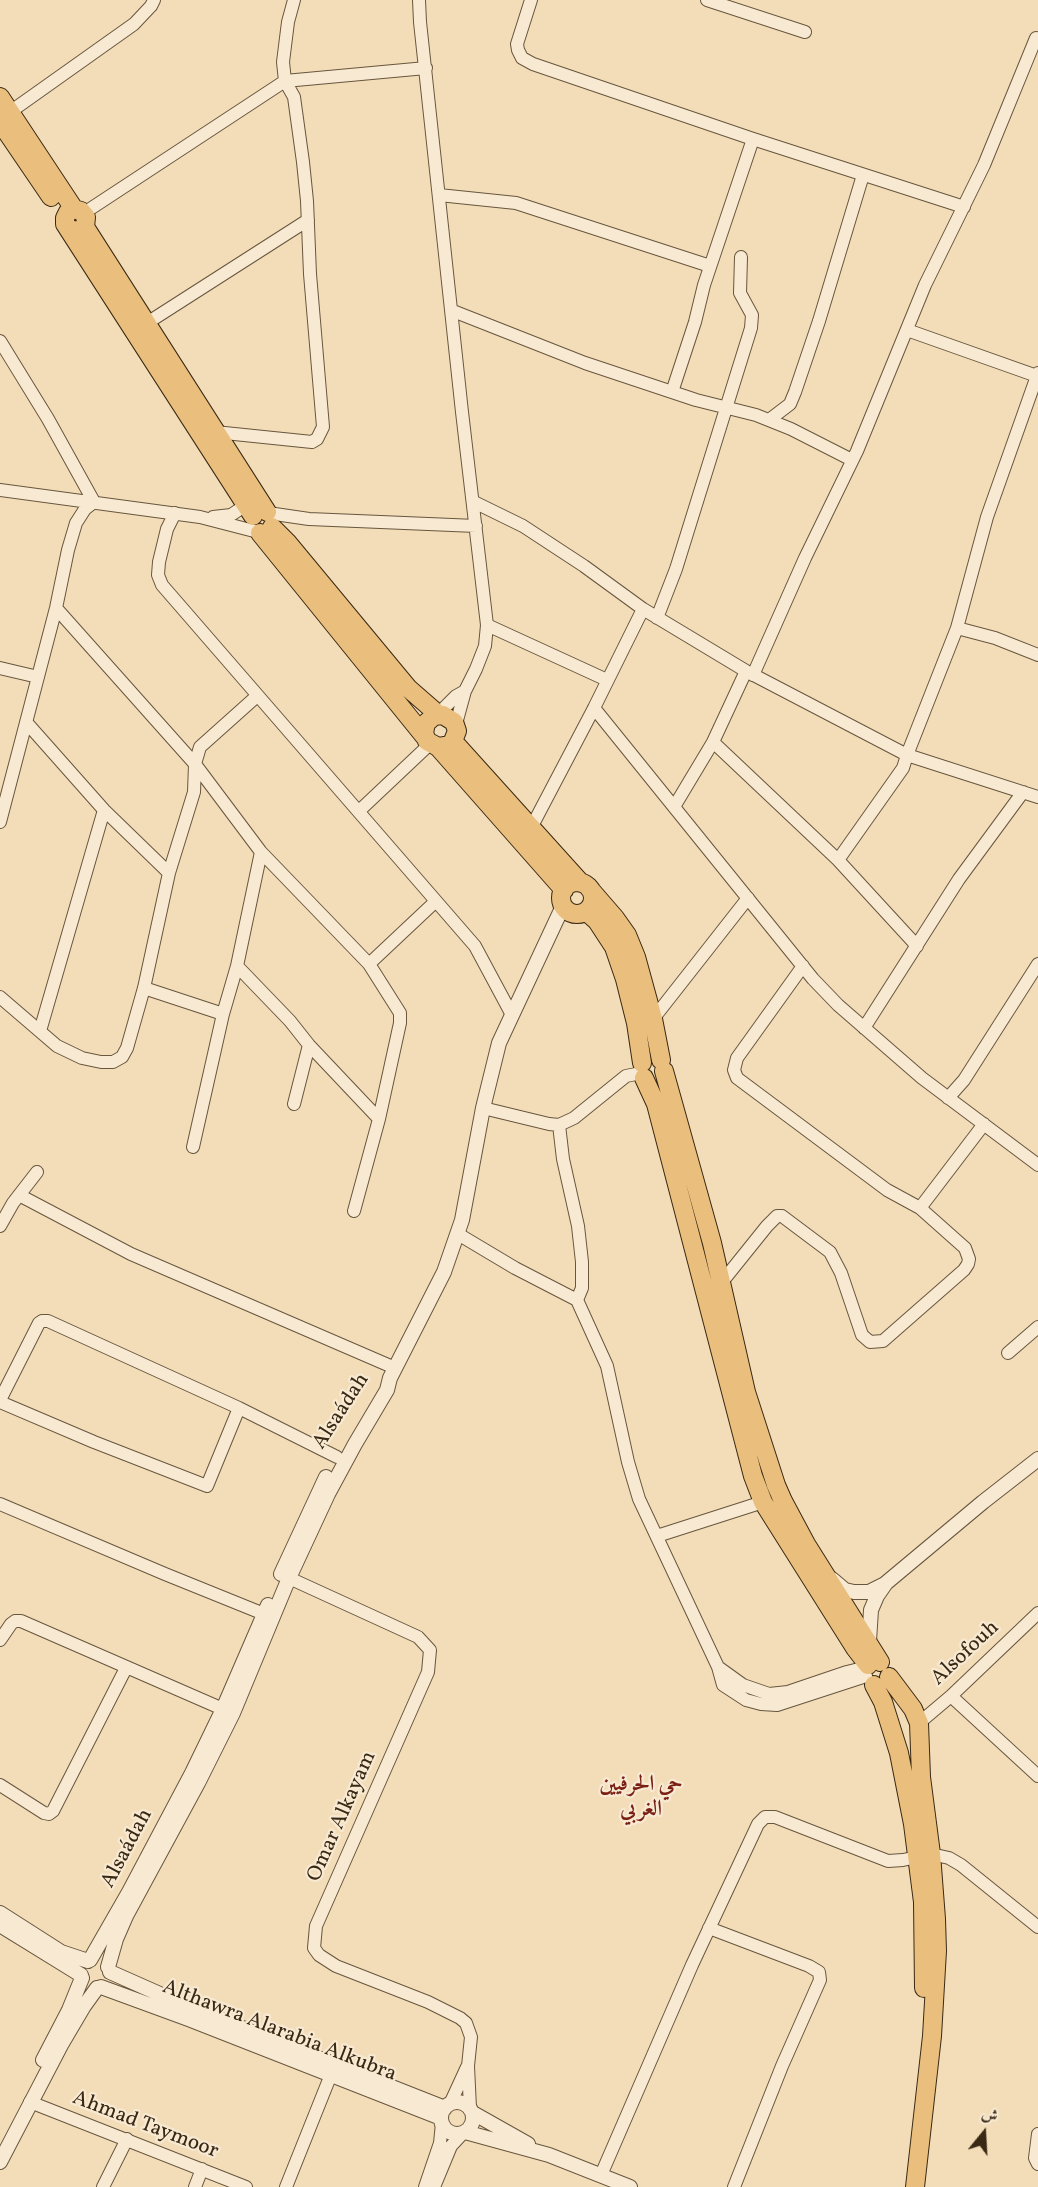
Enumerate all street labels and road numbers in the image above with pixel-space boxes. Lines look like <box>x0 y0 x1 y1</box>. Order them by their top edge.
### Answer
street label: Alsaádah <box>308 1369 376 1455</box>
street label: Alsofouh <box>927 1616 1005 1692</box>
street label: Omar Alkayam <box>303 1748 383 1886</box>
street label: Alsaádah <box>97 1805 159 1893</box>
street label: Althawra Alarabia Alkubra <box>158 1976 400 2088</box>
street label: Ahmad Taymoor <box>68 2087 222 2165</box>

